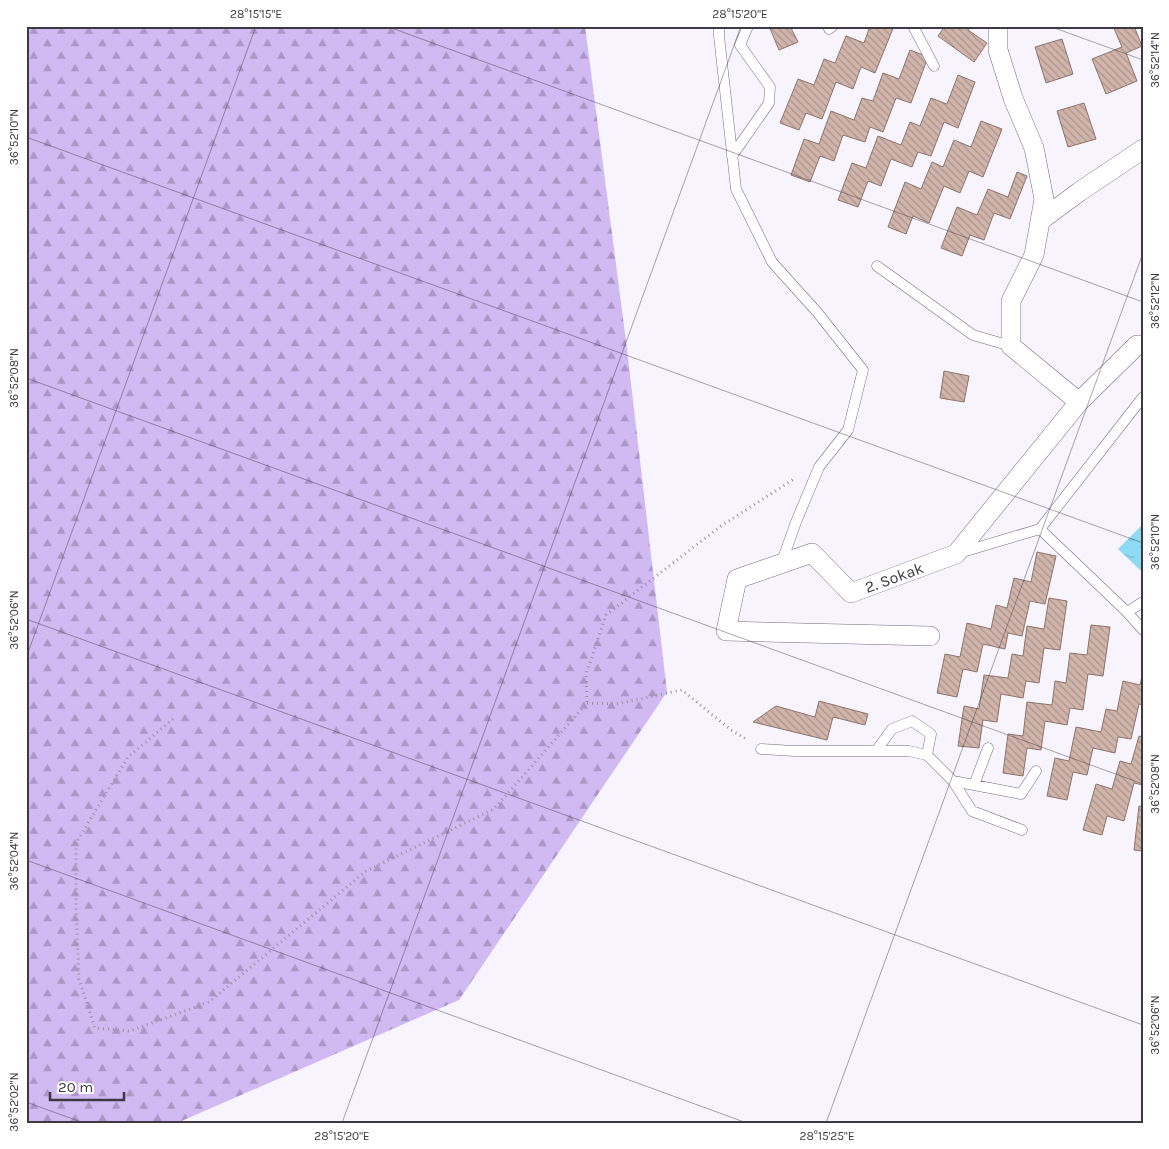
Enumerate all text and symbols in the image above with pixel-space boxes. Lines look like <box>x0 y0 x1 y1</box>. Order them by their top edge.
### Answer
text: 28°15'15"E <box>230 7 282 21</box>
text: 28°15'20"E <box>712 7 768 21</box>
text: 36°52'14"N <box>1148 32 1162 88</box>
text: 36°52'10"N <box>7 109 21 165</box>
text: 36°52'12"N <box>1148 273 1162 329</box>
text: 36°52'08"N <box>7 348 21 408</box>
text: 36°52'10"N <box>1148 514 1162 570</box>
street label: 2. Sokak <box>862 558 926 597</box>
text: 36°52'06"N <box>7 590 21 650</box>
text: 36°52'08"N <box>1148 754 1162 814</box>
text: 36°52'04"N <box>7 831 21 891</box>
text: 36°52'06"N <box>1148 995 1162 1055</box>
scale bar <box>50 1069 124 1101</box>
text: 36°52'02"N <box>7 1072 21 1132</box>
text: 20 m <box>58 1078 93 1096</box>
text: 28°15'20"E <box>314 1129 370 1143</box>
text: 28°15'25"E <box>800 1129 854 1143</box>

